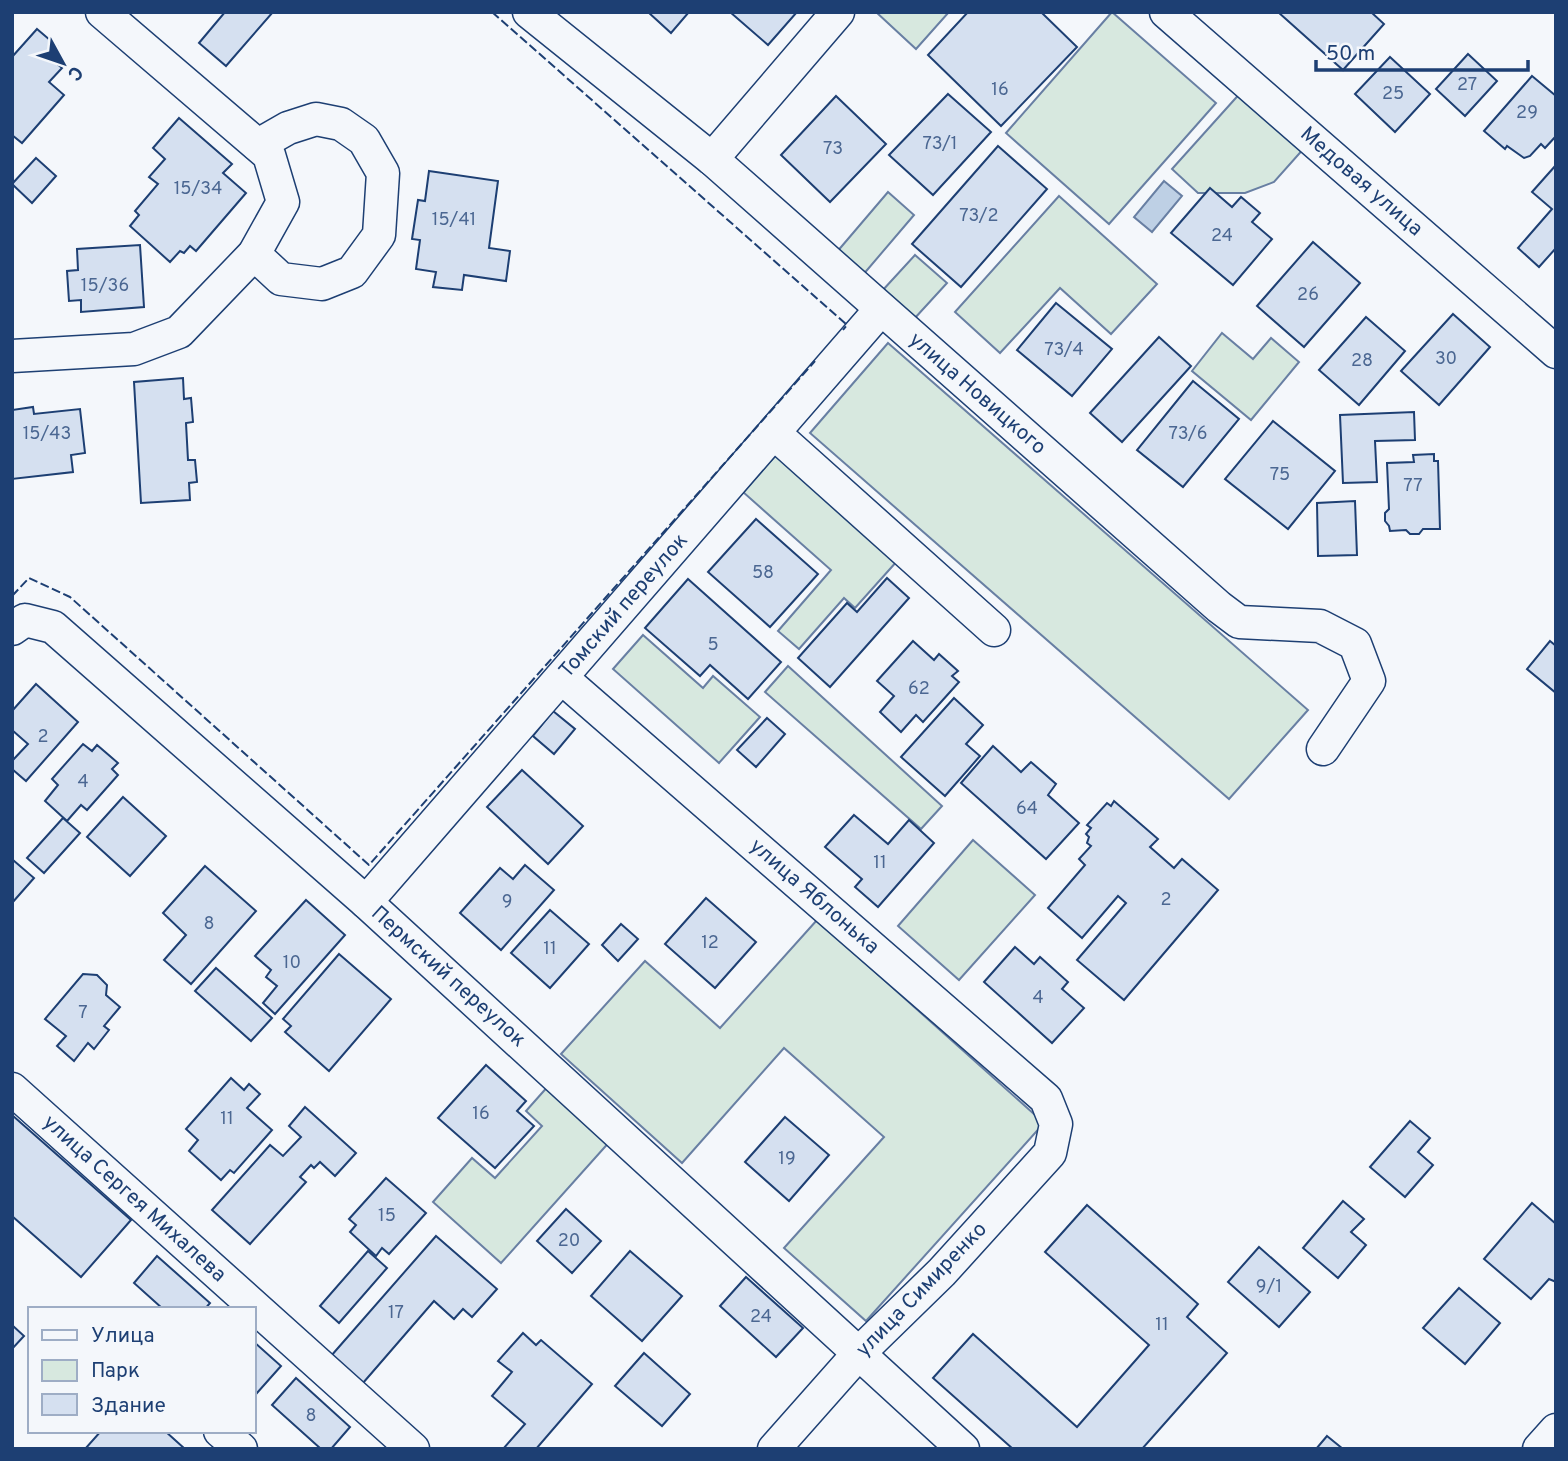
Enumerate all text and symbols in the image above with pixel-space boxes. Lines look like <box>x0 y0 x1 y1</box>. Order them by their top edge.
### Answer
north arrow <box>28 28 98 98</box>
scale bar <box>1316 28 1528 72</box>
text: 50 m <box>1326 41 1375 68</box>
text: С <box>61 60 88 85</box>
house number: 27 <box>1457 74 1477 97</box>
house number: 16 <box>991 79 1009 102</box>
house number: 25 <box>1382 83 1404 106</box>
house number: 29 <box>1516 102 1538 125</box>
street label: Медовая улица <box>1294 121 1428 243</box>
house number: 73/1 <box>923 133 957 156</box>
house number: 73 <box>823 138 843 161</box>
house number: 15/34 <box>174 178 222 201</box>
house number: 73/2 <box>959 205 999 228</box>
house number: 15/41 <box>432 209 476 232</box>
house number: 24 <box>1211 225 1233 248</box>
house number: 15/36 <box>81 275 129 298</box>
house number: 26 <box>1297 284 1319 307</box>
street label: улица Новицкого <box>903 327 1051 461</box>
house number: 73/4 <box>1044 339 1084 362</box>
house number: 30 <box>1435 348 1457 371</box>
house number: 28 <box>1351 350 1373 373</box>
house number: 15/43 <box>23 423 71 446</box>
house number: 73/6 <box>1169 423 1208 446</box>
house number: 75 <box>1270 464 1290 487</box>
house number: 77 <box>1403 475 1423 498</box>
street label: Томский переулок <box>554 528 694 684</box>
house number: 58 <box>752 562 774 585</box>
house number: 5 <box>707 634 719 657</box>
house number: 62 <box>908 678 930 701</box>
house number: 2 <box>37 726 49 749</box>
house number: 4 <box>77 771 89 794</box>
house number: 64 <box>1016 798 1038 821</box>
street label: улица Яблонька <box>743 833 885 961</box>
house number: 11 <box>873 852 887 875</box>
house number: 2 <box>1160 889 1172 912</box>
house number: 9 <box>502 891 512 914</box>
street label: Пермский переулок <box>365 900 531 1054</box>
house number: 8 <box>204 913 215 936</box>
house number: 12 <box>701 932 719 955</box>
house number: 11 <box>543 938 557 961</box>
house number: 10 <box>283 952 301 975</box>
house number: 4 <box>1032 987 1044 1010</box>
house number: 7 <box>78 1002 88 1025</box>
house number: 16 <box>472 1103 490 1126</box>
house number: 11 <box>220 1108 234 1131</box>
street label: улица Сергея Михалева <box>37 1109 231 1289</box>
house number: 19 <box>778 1148 796 1171</box>
house number: 15 <box>378 1205 396 1228</box>
street label: улица Симиренко <box>851 1217 993 1363</box>
house number: 20 <box>558 1230 580 1253</box>
house number: 9/1 <box>1256 1276 1282 1299</box>
house number: 17 <box>388 1302 404 1325</box>
house number: 24 <box>750 1306 772 1329</box>
legend <box>28 1307 256 1433</box>
house number: 11 <box>1155 1314 1169 1337</box>
text: Улица <box>91 1323 155 1350</box>
text: Парк <box>91 1358 140 1385</box>
text: Здание <box>91 1393 166 1420</box>
house number: 8 <box>306 1405 317 1428</box>

